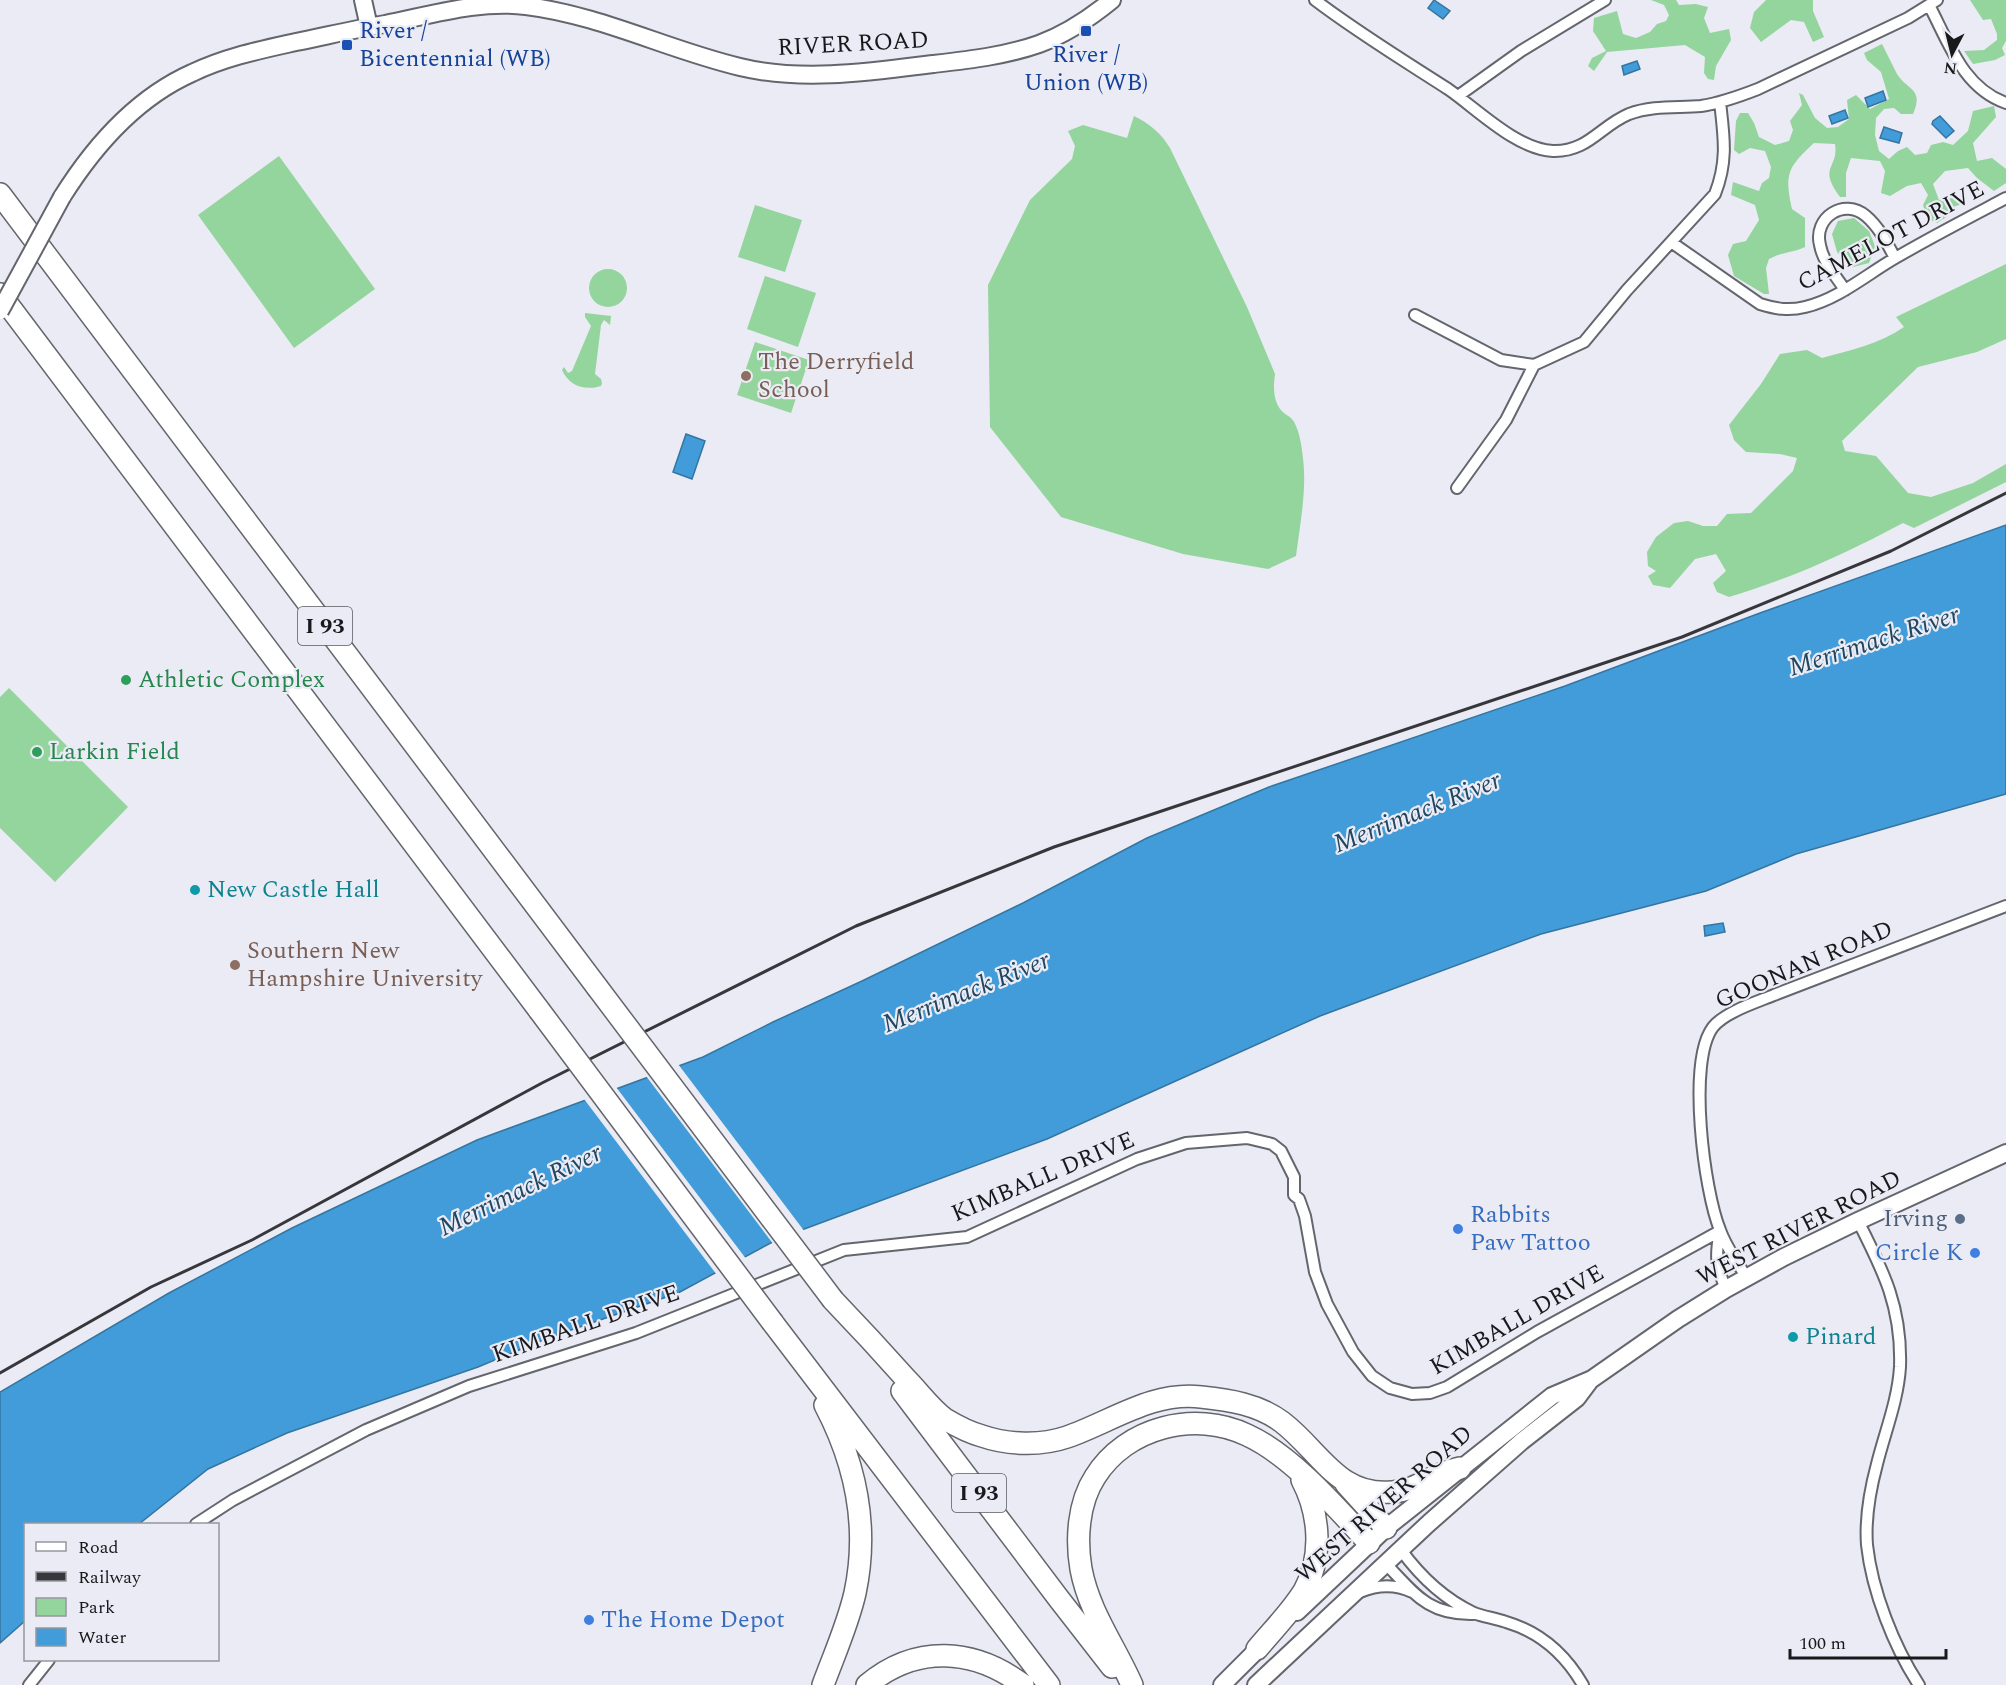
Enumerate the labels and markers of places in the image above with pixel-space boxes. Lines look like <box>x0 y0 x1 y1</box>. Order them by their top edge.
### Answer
place label: River / Bicentennial (WB) <box>359 13 551 77</box>
marker: River / Union (WB) <box>1079 24 1093 38</box>
place label: River / Union (WB) <box>1024 37 1148 101</box>
marker: River / Bicentennial (WB) <box>340 38 354 52</box>
place label: The Derryfield School <box>758 344 914 408</box>
marker: The Derryfield School <box>739 369 753 383</box>
place label: Athletic Complex <box>138 662 325 698</box>
marker: Athletic Complex <box>119 673 133 687</box>
place label: Larkin Field <box>49 734 180 770</box>
marker: Larkin Field <box>30 745 44 759</box>
place label: New Castle Hall <box>207 872 380 908</box>
marker: New Castle Hall <box>188 883 202 897</box>
place label: Southern New Hampshire University <box>247 933 484 997</box>
marker: Southern New Hampshire University <box>228 958 242 972</box>
place label: Rabbits Paw Tattoo <box>1470 1197 1591 1261</box>
place label: Irving <box>1883 1201 1948 1237</box>
marker: Irving <box>1953 1212 1967 1226</box>
marker: Rabbits Paw Tattoo <box>1451 1222 1465 1236</box>
place label: Circle K <box>1875 1235 1963 1271</box>
marker: Circle K <box>1968 1246 1982 1260</box>
place label: Pinard <box>1805 1319 1876 1355</box>
marker: Pinard <box>1786 1330 1800 1344</box>
place label: The Home Depot <box>601 1602 785 1638</box>
marker: The Home Depot <box>582 1613 596 1627</box>

